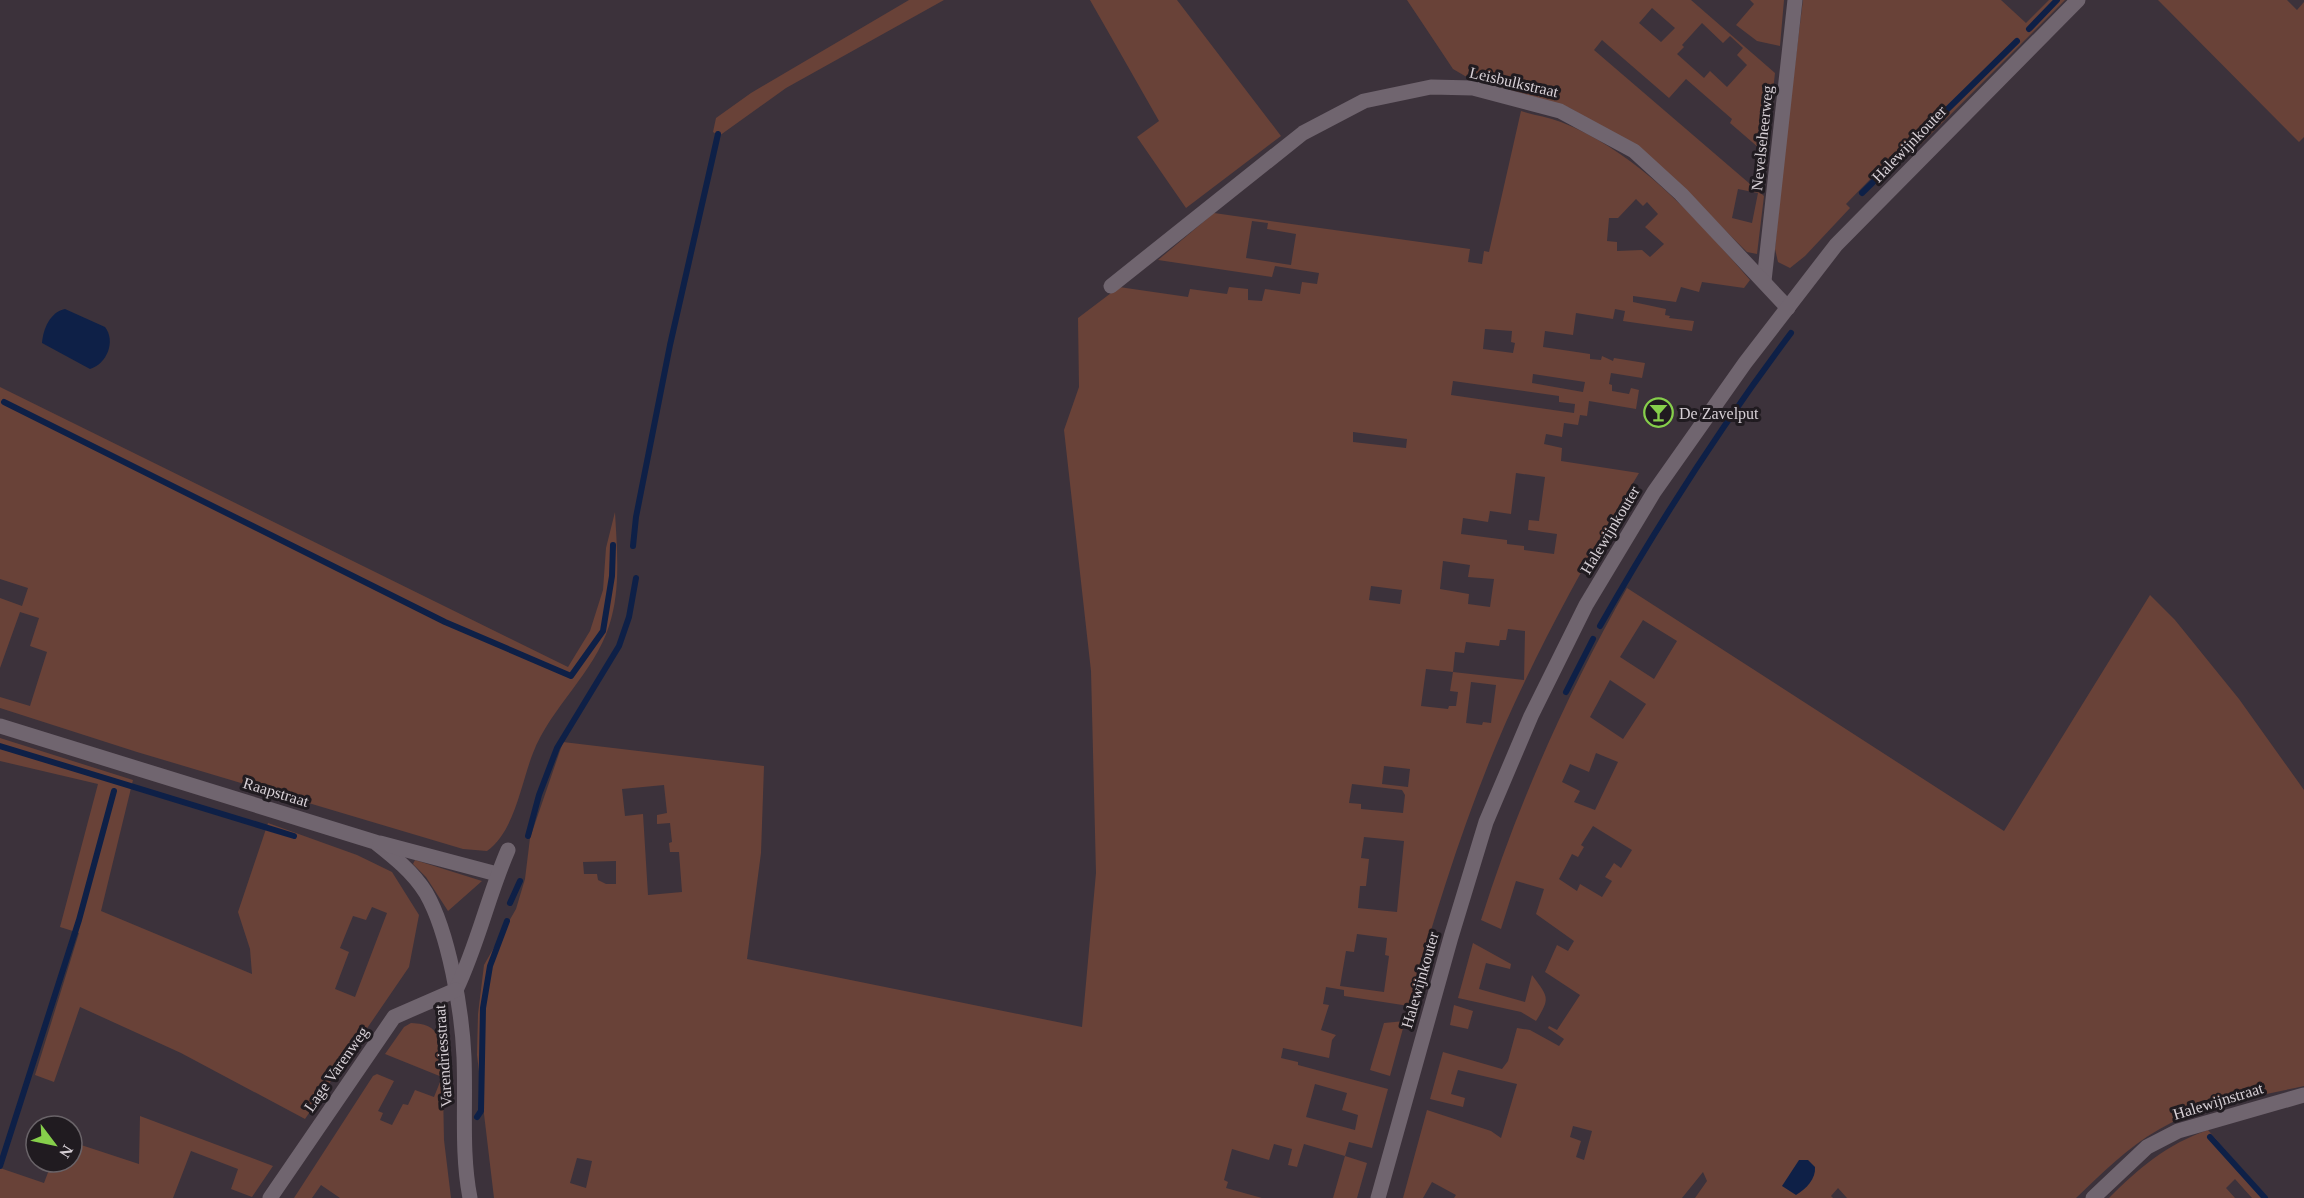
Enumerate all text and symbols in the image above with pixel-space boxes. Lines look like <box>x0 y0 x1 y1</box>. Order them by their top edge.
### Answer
street label: Leisbulkstraat <box>1468 64 1561 101</box>
street label: Nevelseheerweg <box>1748 85 1777 192</box>
street label: Halewijnkouter <box>1868 102 1951 186</box>
bar icon: De Zavelput <box>1642 397 1674 429</box>
place label: De Zavelput <box>1679 405 1759 423</box>
street label: Halewijnkouter <box>1577 482 1644 578</box>
street label: Raapstraat <box>241 774 311 811</box>
street label: Halewijnkouter <box>1398 929 1443 1030</box>
street label: Varendriesstraat <box>431 1003 455 1108</box>
street label: Lage Varenweg <box>300 1023 372 1115</box>
street label: Halewijnstraat <box>2171 1079 2266 1124</box>
north arrow <box>24 1114 84 1174</box>
text: N <box>56 1142 77 1161</box>

